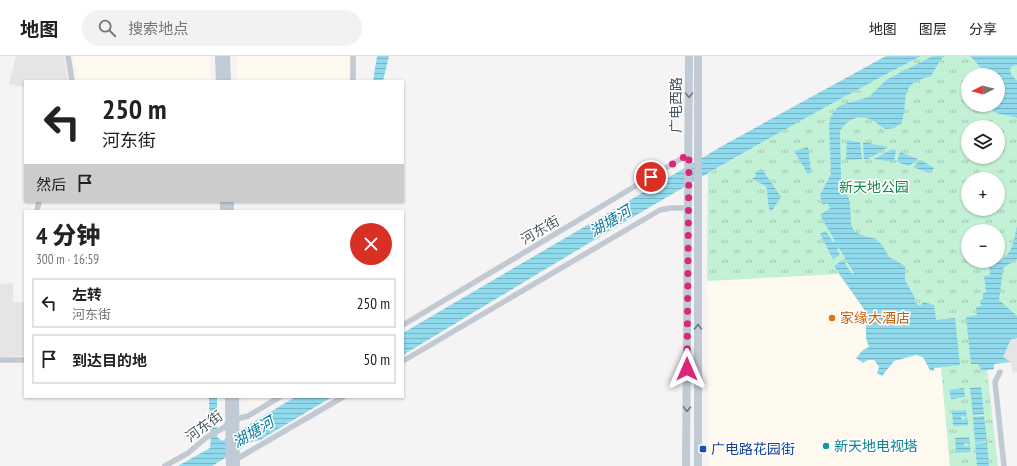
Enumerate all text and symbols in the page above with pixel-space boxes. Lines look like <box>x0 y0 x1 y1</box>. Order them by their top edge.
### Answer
search box <box>82 10 362 46</box>
text: 地图 <box>20 17 58 41</box>
icon: search <box>96 17 118 39</box>
text: 搜索地点 <box>128 19 188 38</box>
text: 地图 <box>869 20 897 38</box>
text: 图层 <box>919 20 947 38</box>
text: 分享 <box>969 20 997 38</box>
north arrow <box>961 68 1005 112</box>
map controls <box>961 68 1005 268</box>
street label: 广电西路 <box>667 77 685 133</box>
text: 250 m <box>102 90 166 127</box>
one-way arrow <box>685 92 693 98</box>
icon: left <box>36 96 88 148</box>
button: layers <box>961 120 1005 164</box>
text: 河东街 <box>102 129 156 152</box>
pin <box>634 160 668 194</box>
icon: arrive <box>640 166 662 188</box>
icon: arrive <box>74 172 96 194</box>
button: + <box>961 172 1005 216</box>
text: 然后 <box>36 175 66 194</box>
park label: 新天地公园 <box>839 178 909 196</box>
water label: 湖塘河 <box>586 200 637 241</box>
street label: 河东街 <box>517 212 563 248</box>
text: 4 分钟 <box>36 220 100 251</box>
button: close <box>350 223 392 265</box>
button: − <box>961 224 1005 268</box>
text: 300 m · 16:59 <box>36 251 99 268</box>
text: 左转 <box>72 285 102 304</box>
icon: left <box>38 292 60 314</box>
text: 250 m <box>357 294 390 313</box>
text: 河东街 <box>72 306 111 323</box>
place label: 家缘大酒店 <box>840 309 910 327</box>
marker: 家缘大酒店 <box>827 313 837 323</box>
one-way arrow <box>694 324 702 330</box>
icon: arrive <box>38 348 60 370</box>
position arrow <box>666 348 708 390</box>
text: 50 m <box>364 350 390 369</box>
text: 到达目的地 <box>72 351 147 370</box>
street label: 河东街 <box>182 406 226 446</box>
one-way arrow <box>683 406 691 412</box>
water label: 湖塘河 <box>229 411 280 452</box>
place label: 新天地电视塔 <box>834 437 918 455</box>
place label: 广电路花园街 <box>711 440 795 458</box>
marker: 新天地电视塔 <box>821 441 831 451</box>
marker: 广电路花园街 <box>698 444 708 454</box>

